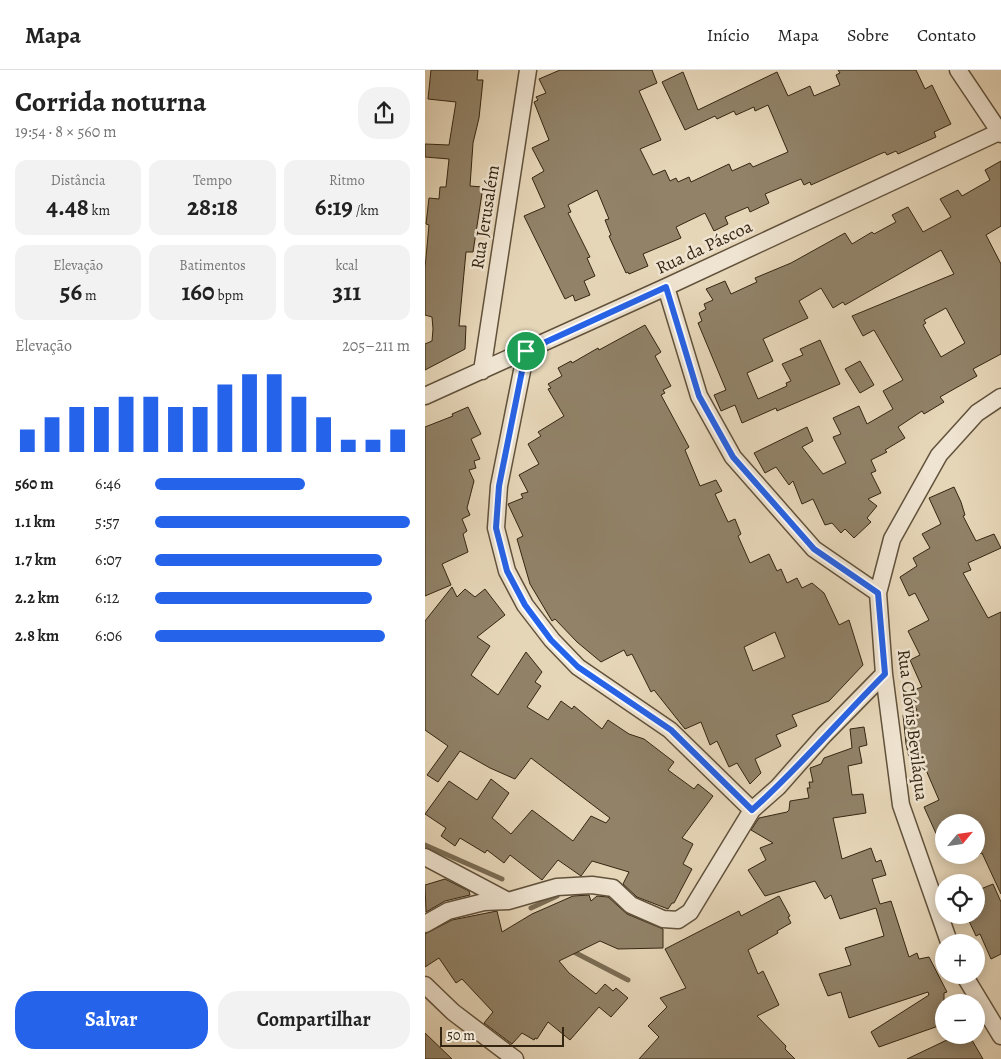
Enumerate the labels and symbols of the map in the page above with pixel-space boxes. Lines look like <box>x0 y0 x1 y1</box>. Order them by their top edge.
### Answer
street label: Rua Jerusalém <box>465 163 505 271</box>
street label: Rua da Páscoa <box>652 214 757 280</box>
pin <box>505 330 547 372</box>
street label: Rua Clóvis Beviláqua <box>892 648 934 803</box>
north arrow <box>935 814 985 864</box>
scale bar <box>440 1024 564 1047</box>

